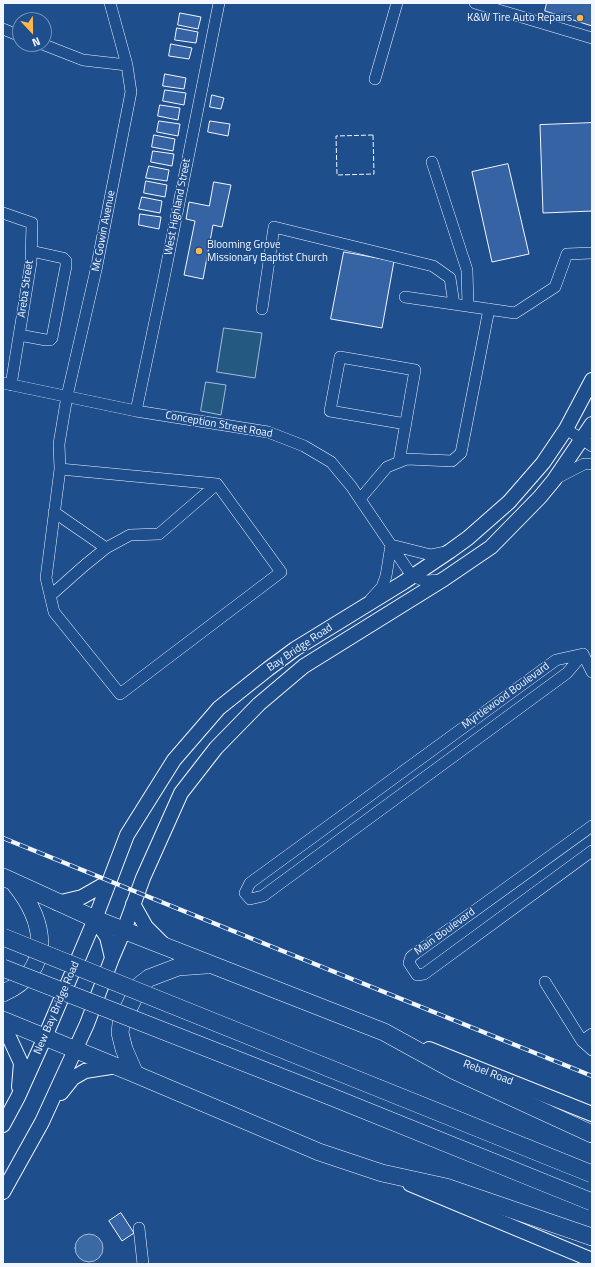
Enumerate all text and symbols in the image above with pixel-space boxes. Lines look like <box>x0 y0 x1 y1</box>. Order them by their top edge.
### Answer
place label: K&W Tire Auto Repairs <box>467 11 572 25</box>
north arrow <box>12 12 52 52</box>
marker: K&W Tire Auto Repairs <box>575 13 585 23</box>
text: N <box>30 33 43 51</box>
street label: West Highland Street <box>162 157 194 257</box>
street label: Mc Gowin Avenue <box>90 189 118 273</box>
place label: Blooming Grove Missionary Baptist Church <box>207 238 328 264</box>
marker: Blooming Grove Missionary Baptist Church <box>194 246 204 256</box>
street label: Areba Street <box>15 259 37 319</box>
street label: Conception Street Road <box>164 409 274 441</box>
street label: Bay Bridge Road <box>265 621 335 675</box>
street label: Myrtlewood Boulevard <box>460 660 552 732</box>
street label: Main Boulevard <box>412 905 478 959</box>
street label: New Bay Bridge Road <box>31 959 83 1057</box>
street label: Rebel Road <box>461 1057 515 1089</box>

